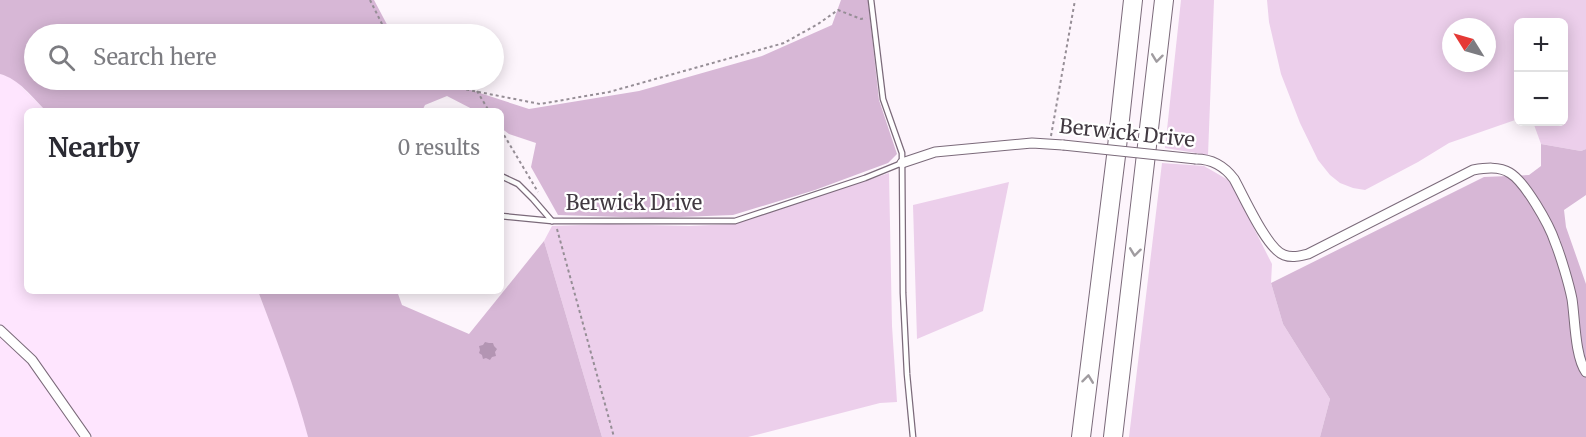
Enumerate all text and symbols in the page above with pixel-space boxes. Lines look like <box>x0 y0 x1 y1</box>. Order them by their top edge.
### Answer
north arrow <box>1442 18 1496 72</box>
map controls <box>1514 18 1568 126</box>
button: + <box>1514 18 1568 72</box>
search box <box>24 24 504 90</box>
icon: search <box>45 41 78 74</box>
text: Search here <box>93 43 216 71</box>
one-way arrow <box>1152 54 1164 63</box>
button: − <box>1514 72 1568 126</box>
street label: Berwick Drive <box>1058 113 1196 152</box>
text: Nearby <box>48 131 140 164</box>
text: 0 results <box>397 135 480 160</box>
street label: Berwick Drive <box>566 190 702 215</box>
one-way arrow <box>1129 247 1141 256</box>
one-way arrow <box>1081 374 1094 384</box>

